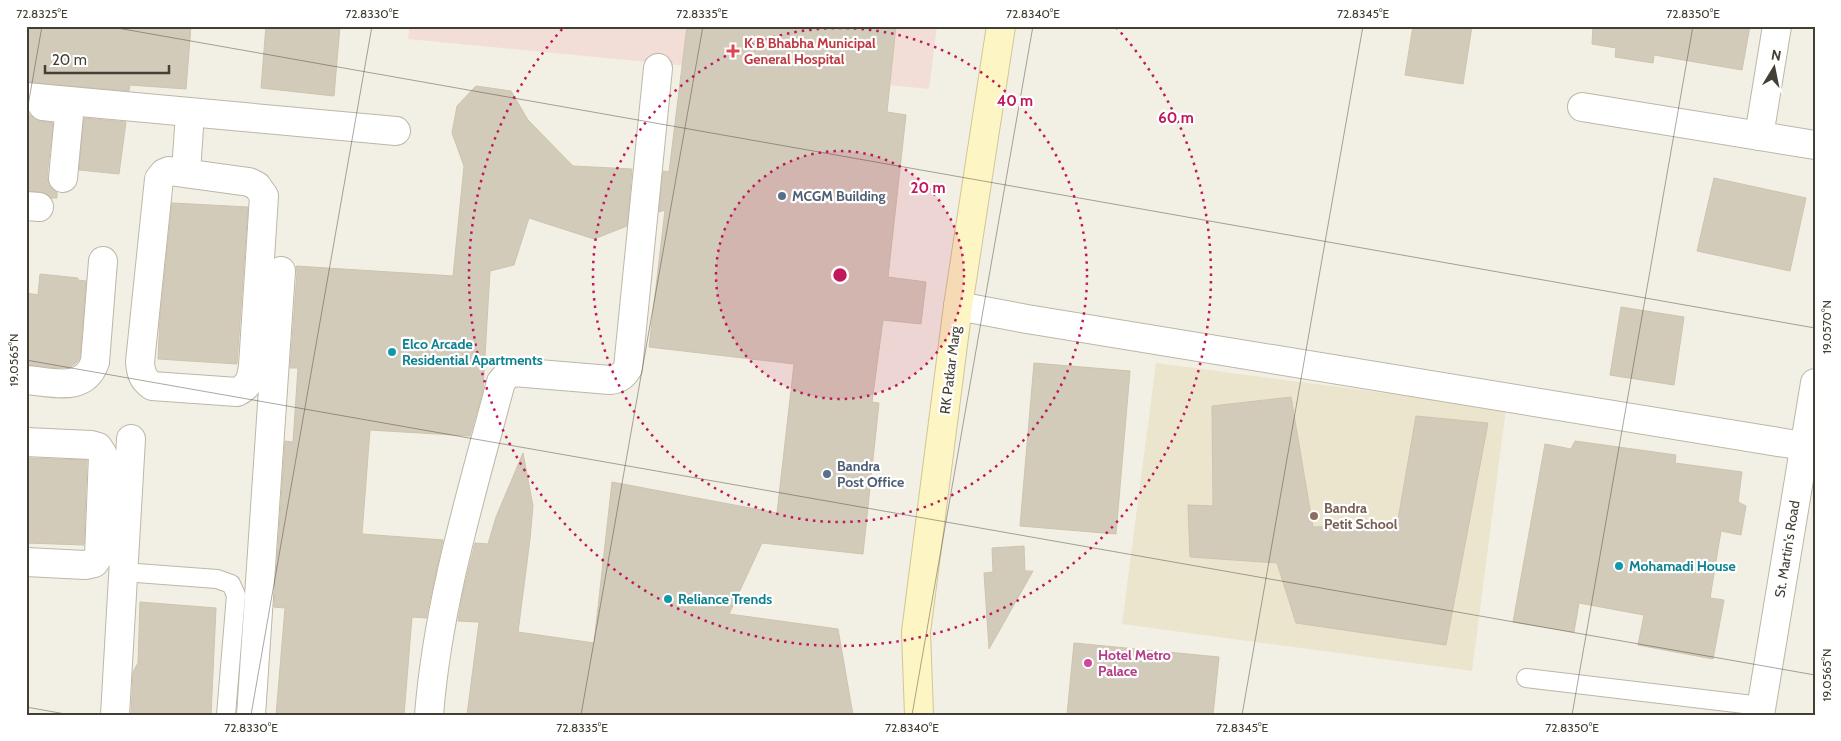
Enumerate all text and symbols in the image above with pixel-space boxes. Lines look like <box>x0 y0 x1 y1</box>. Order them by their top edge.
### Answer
text: 72.8325°E <box>16 6 68 21</box>
text: 72.8330°E <box>345 6 399 21</box>
text: 72.8335°E <box>676 6 728 21</box>
text: 72.8340°E <box>1006 6 1060 21</box>
text: 72.8345°E <box>1337 6 1389 21</box>
text: 72.8350°E <box>1666 6 1720 21</box>
place label: K B Bhabha Municipal General Hospital <box>744 34 876 68</box>
scale bar <box>45 42 169 74</box>
north arrow <box>1748 42 1798 92</box>
marker: K B Bhabha Municipal General Hospital <box>726 44 740 58</box>
text: N <box>1770 45 1783 65</box>
text: 20 m <box>52 51 87 69</box>
text: 40 m <box>997 92 1033 110</box>
text: 60 m <box>1158 109 1194 127</box>
text: 20 m <box>911 179 945 197</box>
place label: MCGM Building <box>792 187 886 205</box>
marker: MCGM Building <box>776 190 788 202</box>
centre of rings <box>831 266 849 284</box>
text: 19.0570°N <box>1819 300 1834 354</box>
street label: RK Patkar Marg <box>936 324 964 415</box>
text: 19.0565°N <box>6 334 21 386</box>
place label: Elco Arcade Residential Apartments <box>402 335 543 369</box>
marker: Elco Arcade Residential Apartments <box>386 346 398 358</box>
place label: Bandra Post Office <box>837 457 904 491</box>
marker: Bandra Post Office <box>821 468 833 480</box>
place label: Bandra Petit School <box>1324 499 1398 533</box>
street label: St. Martin's Road <box>1770 499 1804 599</box>
marker: Bandra Petit School <box>1308 510 1320 522</box>
place label: Mohamadi House <box>1629 557 1736 575</box>
marker: Mohamadi House <box>1613 560 1625 572</box>
place label: Reliance Trends <box>678 590 772 608</box>
marker: Reliance Trends <box>662 593 674 605</box>
place label: Hotel Metro Palace <box>1098 646 1171 680</box>
text: 19.0565°N <box>1819 649 1834 701</box>
marker: Hotel Metro Palace <box>1082 657 1094 669</box>
text: 72.8330°E <box>224 720 278 735</box>
text: 72.8335°E <box>556 720 608 735</box>
text: 72.8340°E <box>885 720 939 735</box>
text: 72.8345°E <box>1216 720 1268 735</box>
text: 72.8350°E <box>1545 720 1599 735</box>

